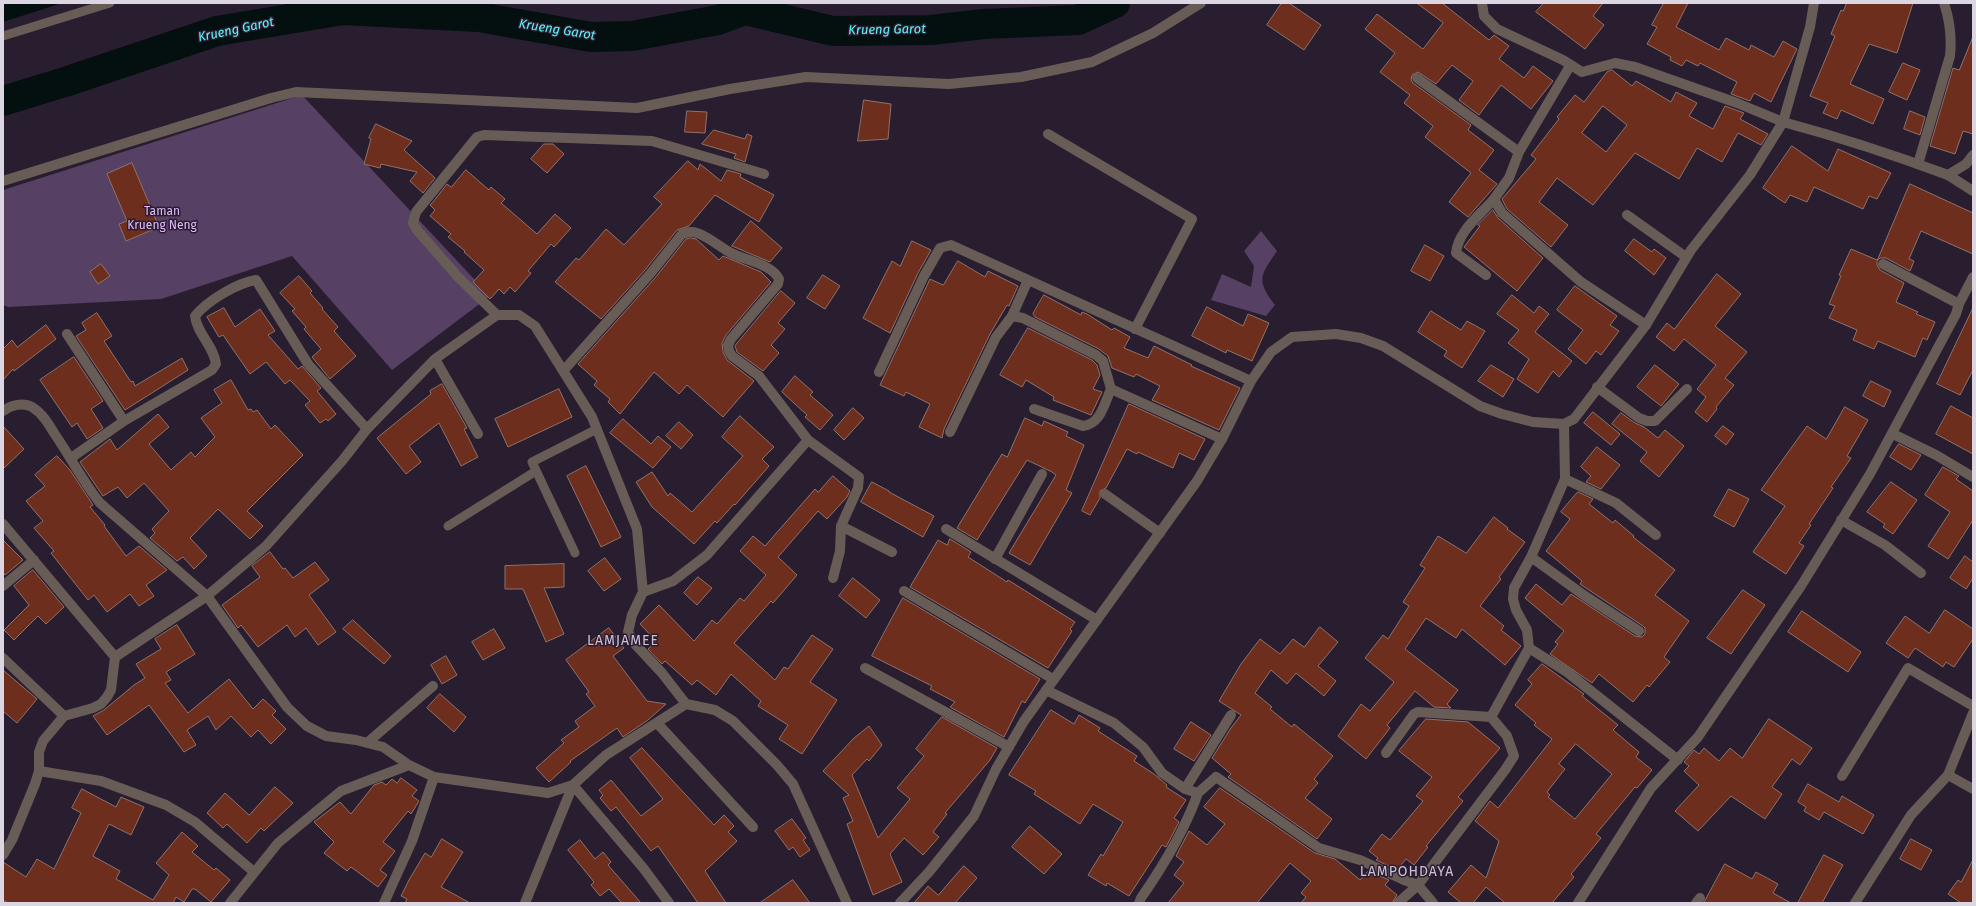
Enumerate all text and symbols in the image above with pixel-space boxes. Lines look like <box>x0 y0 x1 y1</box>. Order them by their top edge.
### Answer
water label: Krueng Garot <box>197 14 275 46</box>
water label: Krueng Garot <box>518 16 596 44</box>
water label: Krueng Garot <box>848 22 926 38</box>
park label: Taman Krueng Neng <box>127 205 197 233</box>
district label: LAMJAMEE <box>587 633 659 649</box>
district label: LAMPOHDAYA <box>1360 864 1454 880</box>

